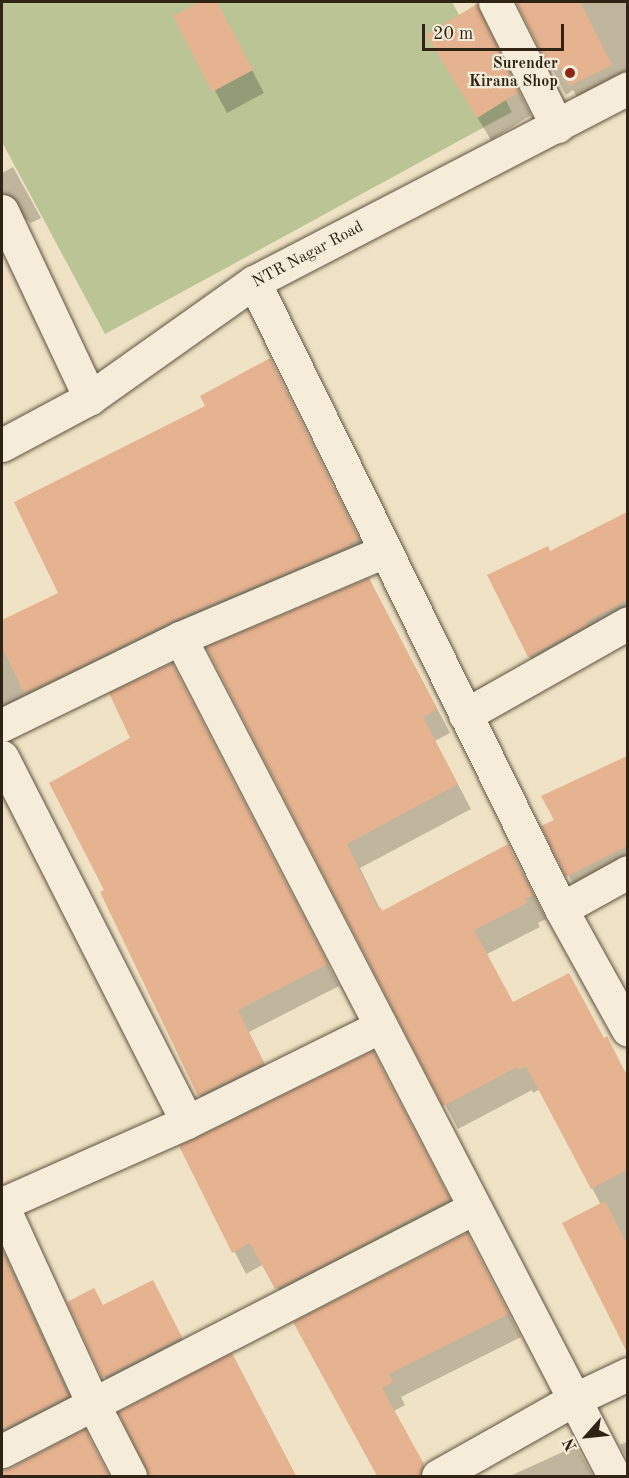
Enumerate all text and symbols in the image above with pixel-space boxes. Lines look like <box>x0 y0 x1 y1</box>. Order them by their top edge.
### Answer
scale bar <box>425 12 568 50</box>
text: 20 m <box>433 25 473 43</box>
place label: Surender Kirana Shop <box>469 54 558 92</box>
marker: Surender Kirana Shop <box>563 66 577 80</box>
street label: NTR Nagar Road <box>249 218 367 292</box>
north arrow <box>557 1406 617 1466</box>
text: N <box>561 1435 581 1453</box>

